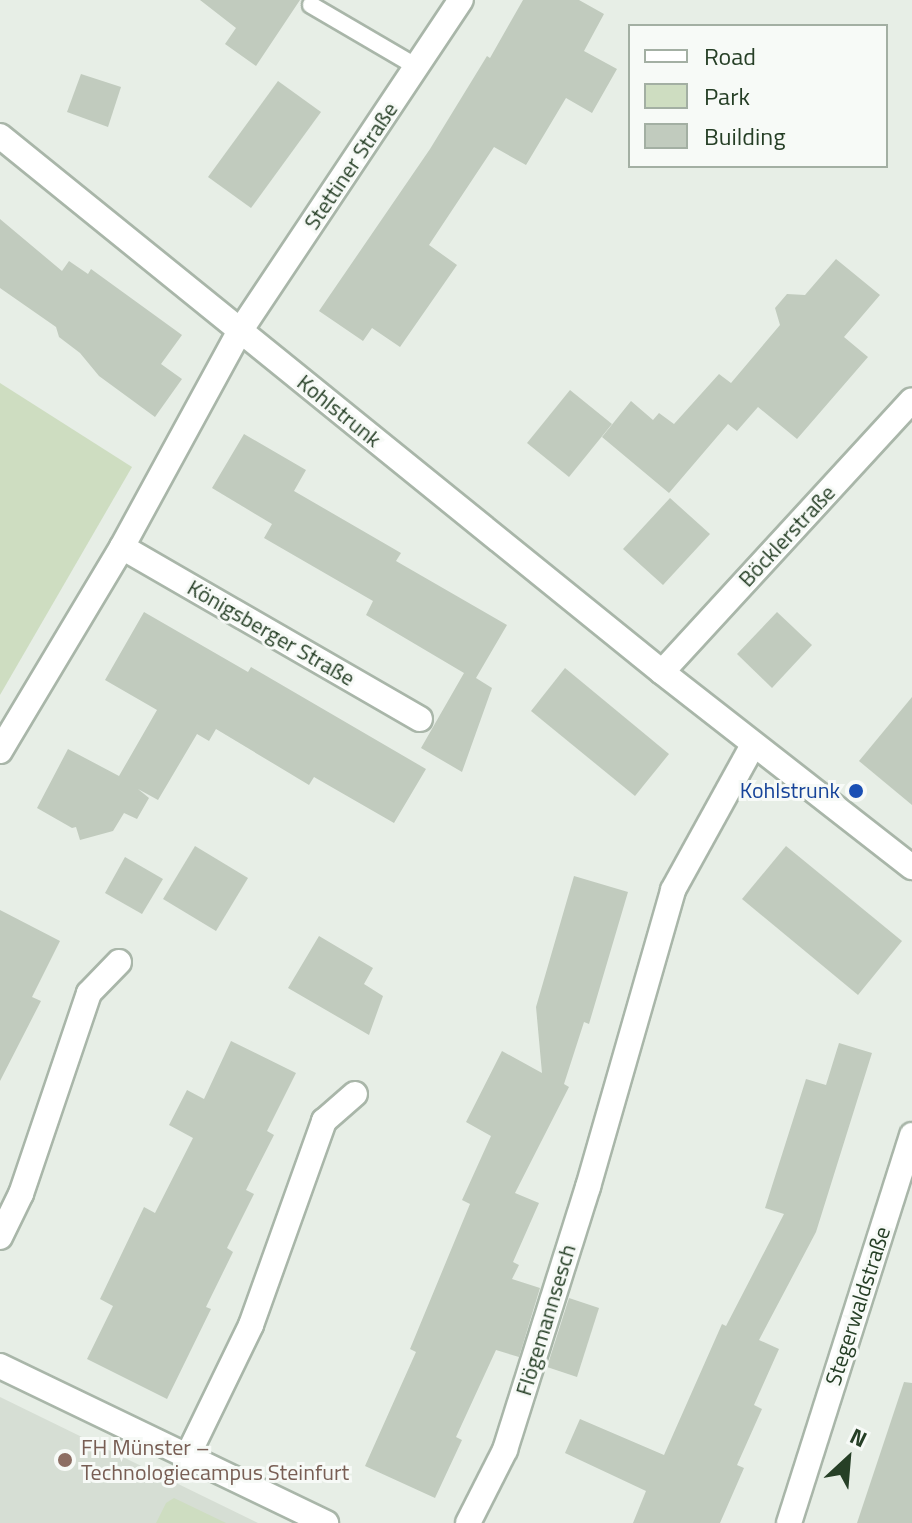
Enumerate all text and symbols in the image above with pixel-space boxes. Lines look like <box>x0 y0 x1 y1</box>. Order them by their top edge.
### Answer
legend <box>628 24 888 168</box>
text: Road <box>704 38 756 74</box>
text: Park <box>704 78 750 114</box>
street label: Stettiner Straße <box>299 97 403 235</box>
text: Building <box>704 118 786 154</box>
street label: Kohlstrunk <box>292 369 386 453</box>
street label: Böcklerstraße <box>733 480 841 592</box>
street label: Königsberger Straße <box>183 574 359 692</box>
place label: Kohlstrunk <box>740 778 840 804</box>
marker: Kohlstrunk <box>847 782 865 800</box>
street label: Stegerwaldstraße <box>820 1223 896 1389</box>
street label: Flögemannsesch <box>510 1241 582 1399</box>
north arrow <box>808 1419 888 1499</box>
text: N <box>844 1419 873 1456</box>
place label: FH Münster – Technologiecampus Steinfurt <box>81 1434 349 1486</box>
marker: FH Münster – Technologiecampus Steinfurt <box>56 1451 74 1469</box>

